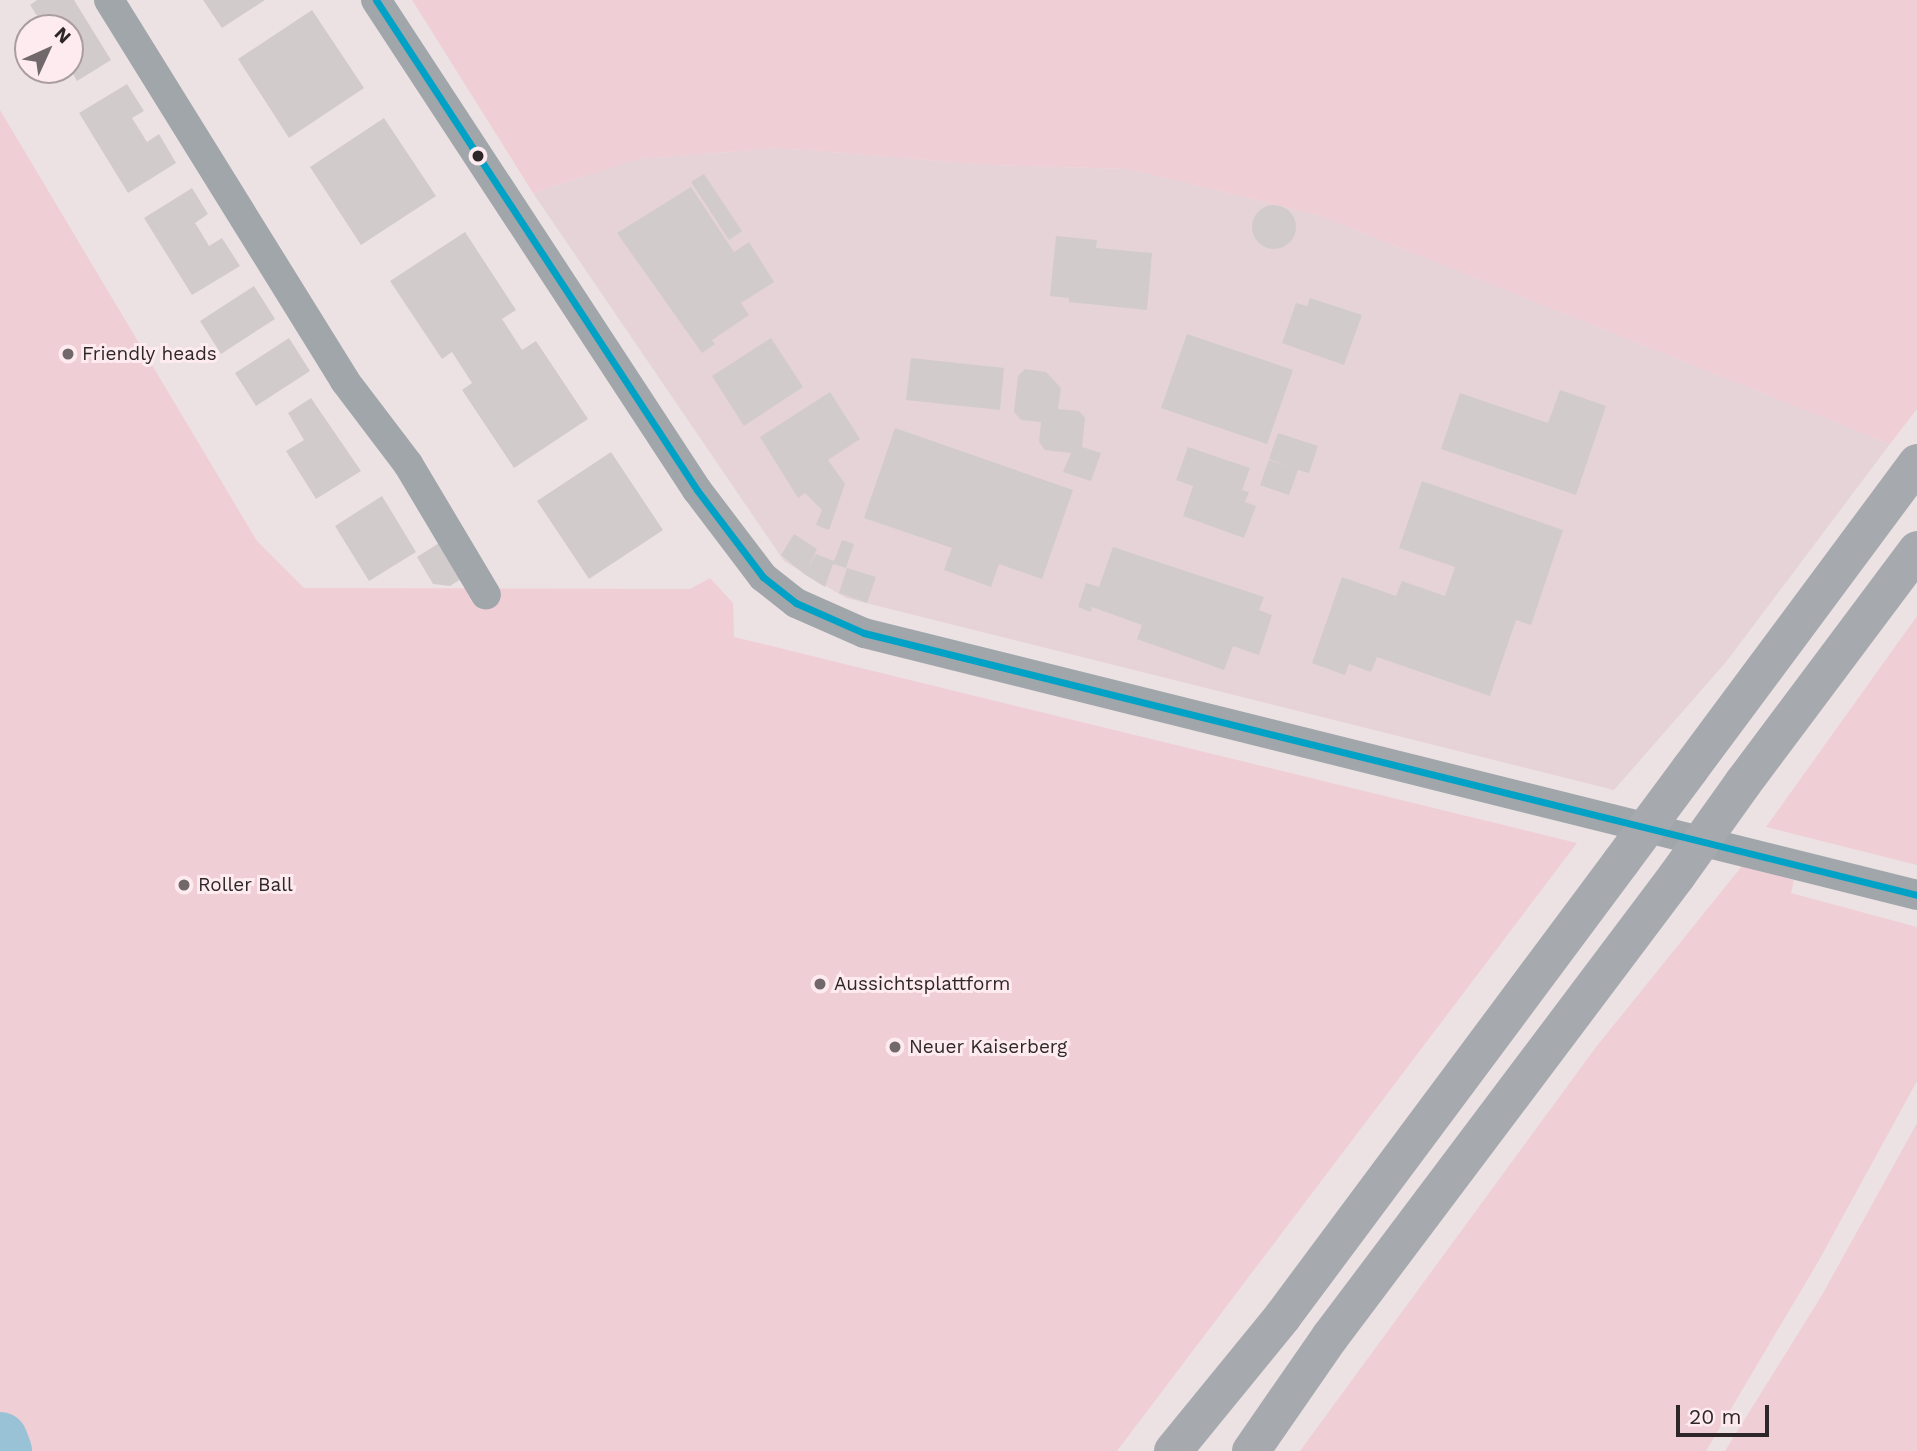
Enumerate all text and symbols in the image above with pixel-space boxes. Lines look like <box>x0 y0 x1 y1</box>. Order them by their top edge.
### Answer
north arrow <box>14 14 84 84</box>
text: N <box>50 22 76 48</box>
unlabelled marker <box>471 149 485 163</box>
place label: Friendly heads <box>82 343 217 365</box>
marker: Friendly heads <box>60 346 76 362</box>
place label: Roller Ball <box>198 874 293 896</box>
marker: Roller Ball <box>176 877 192 893</box>
place label: Aussichtsplattform <box>834 973 1010 995</box>
marker: Aussichtsplattform <box>812 976 828 992</box>
place label: Neuer Kaiserberg <box>909 1036 1068 1058</box>
marker: Neuer Kaiserberg <box>887 1039 903 1055</box>
scale bar <box>1679 1392 1772 1436</box>
text: 20 m <box>1689 1404 1741 1429</box>

